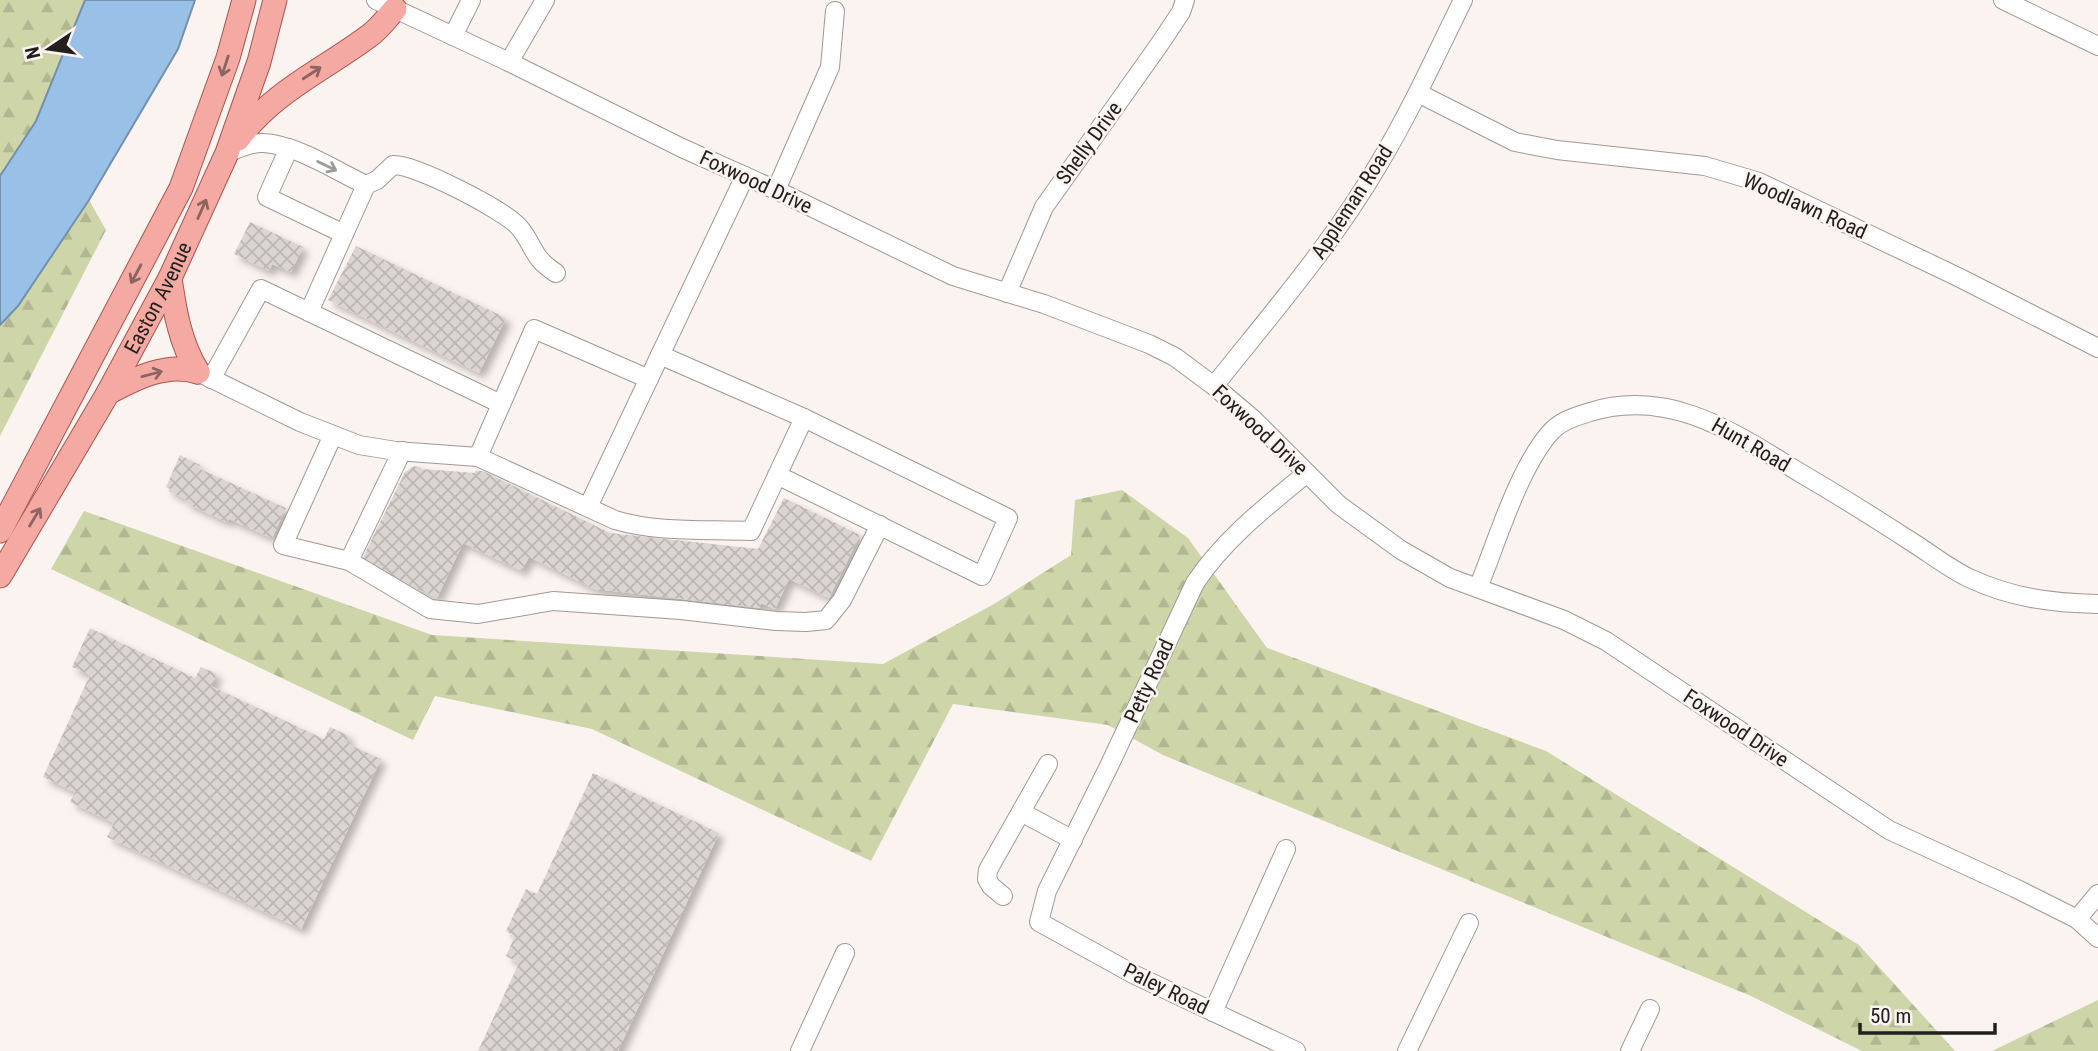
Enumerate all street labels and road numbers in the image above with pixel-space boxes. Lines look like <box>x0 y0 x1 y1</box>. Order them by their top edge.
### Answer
street label: Shelly Drive <box>1051 97 1127 189</box>
street label: Appleman Road <box>1306 141 1398 263</box>
street label: Foxwood Drive <box>696 145 816 219</box>
street label: Woodlawn Road <box>1739 168 1871 244</box>
street label: Easton Avenue <box>119 238 197 358</box>
street label: Foxwood Drive <box>1207 380 1313 480</box>
street label: Hunt Road <box>1708 413 1794 477</box>
street label: Petty Road <box>1119 635 1179 727</box>
street label: Foxwood Drive <box>1679 684 1793 772</box>
street label: Paley Road <box>1119 958 1213 1020</box>

